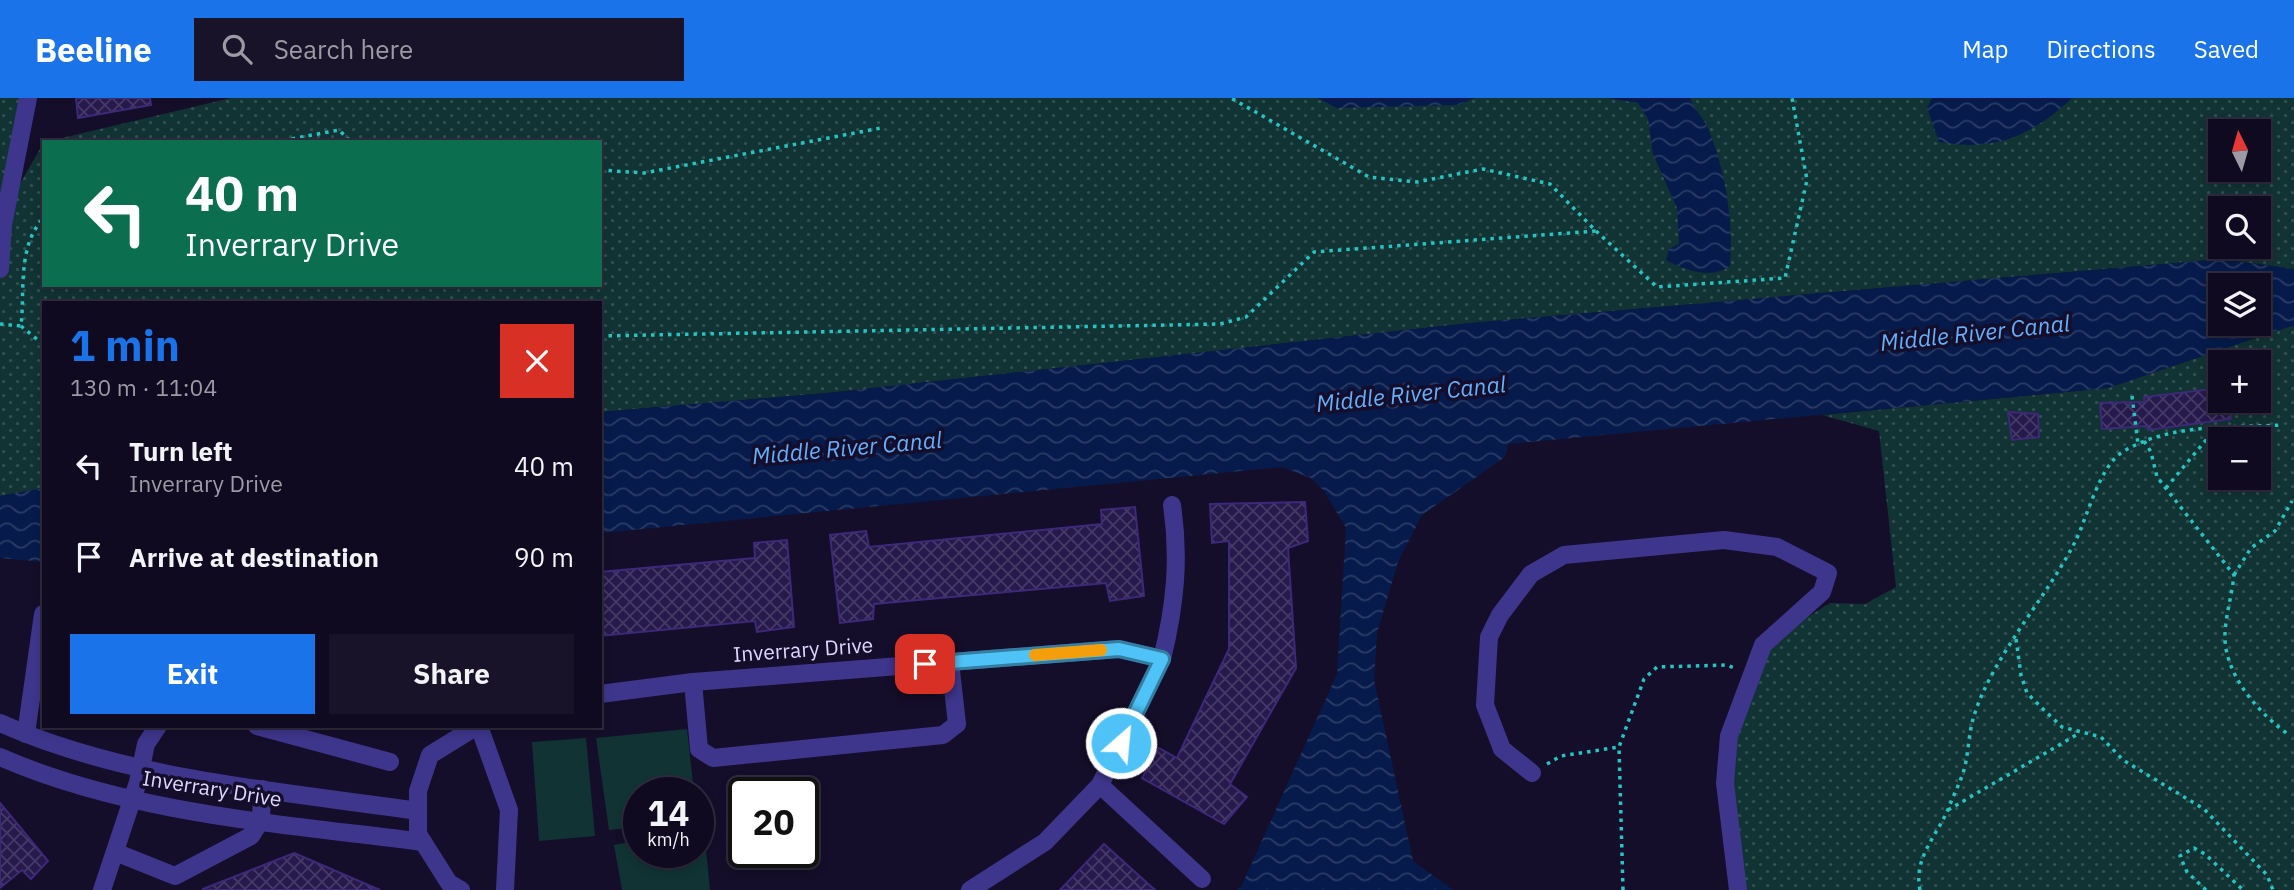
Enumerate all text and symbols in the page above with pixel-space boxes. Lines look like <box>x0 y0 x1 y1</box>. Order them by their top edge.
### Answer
search box <box>194 18 684 81</box>
text: Beeline <box>35 28 152 71</box>
icon: search <box>218 30 256 68</box>
text: Search here <box>274 32 413 66</box>
text: Map <box>1962 33 2008 65</box>
text: Directions <box>2046 33 2156 65</box>
text: Saved <box>2194 33 2259 65</box>
north arrow <box>2208 119 2272 182</box>
map controls <box>2208 119 2271 490</box>
text: 40 m <box>185 161 299 224</box>
icon: left <box>70 168 161 259</box>
button: search <box>2208 196 2271 259</box>
text: Inverrary Drive <box>185 223 399 265</box>
button: layers <box>2208 273 2271 336</box>
water label: Middle River Canal <box>1879 307 2072 357</box>
text: 1 min <box>70 318 180 373</box>
button: close <box>500 324 574 398</box>
button: + <box>2208 350 2271 413</box>
water label: Middle River Canal <box>1315 368 1508 418</box>
text: 130 m · 11:04 <box>70 372 217 402</box>
water label: Middle River Canal <box>751 424 944 470</box>
button: − <box>2208 427 2271 490</box>
text: Turn left <box>129 434 232 468</box>
icon: left <box>70 447 108 485</box>
text: 40 m <box>514 449 574 483</box>
text: Inverrary Drive <box>129 468 283 498</box>
icon: arrive <box>70 538 108 576</box>
text: Arrive at destination <box>129 540 379 574</box>
text: 90 m <box>514 540 574 574</box>
street label: Inverrary Drive <box>732 630 874 668</box>
button: Exit <box>70 634 315 714</box>
button: Share <box>329 634 574 714</box>
pin <box>895 634 955 694</box>
icon: arrive <box>906 645 944 683</box>
position arrow <box>1084 706 1158 780</box>
street label: Inverrary Drive <box>141 763 284 813</box>
speed limit sign: 20 <box>728 777 819 868</box>
text: 14 <box>647 790 690 836</box>
text: km/h <box>647 828 690 851</box>

